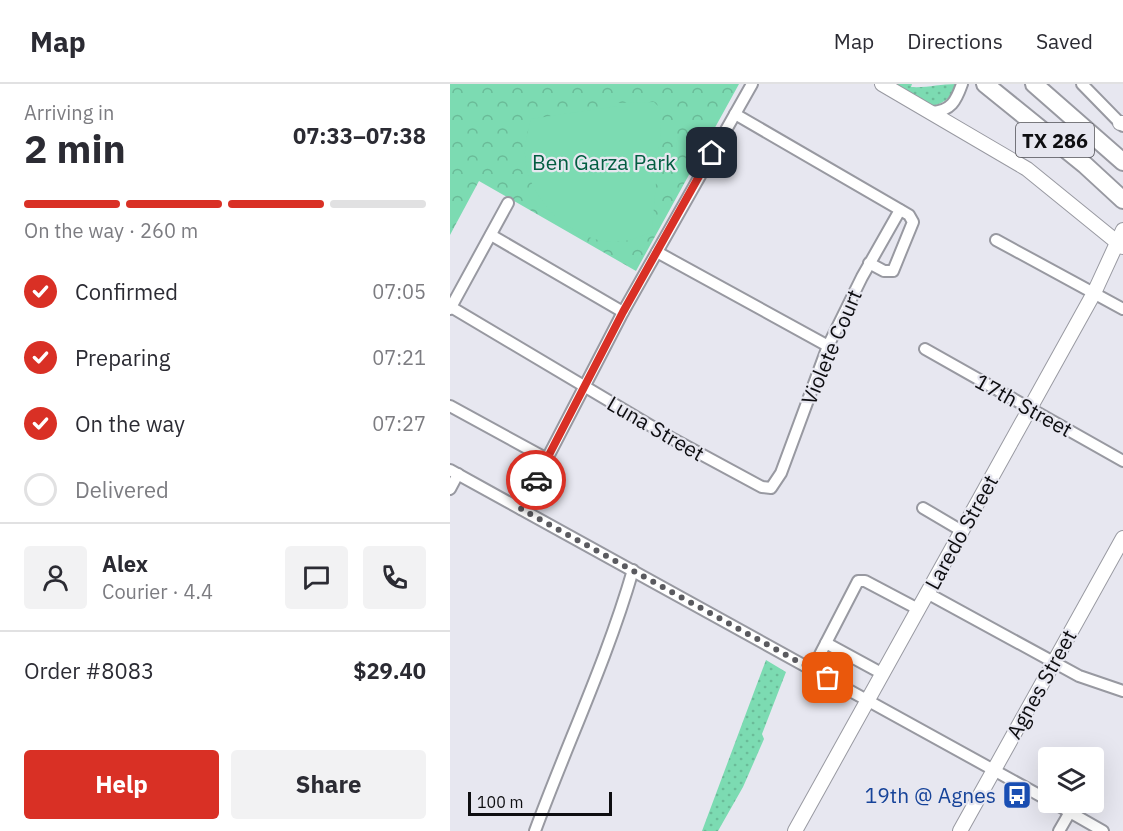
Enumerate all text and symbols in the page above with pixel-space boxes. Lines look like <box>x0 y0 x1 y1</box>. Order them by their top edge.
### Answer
text: Map <box>30 23 86 60</box>
text: Map <box>834 27 874 55</box>
text: Directions <box>907 27 1003 55</box>
text: Saved <box>1036 27 1093 55</box>
text: Arriving in <box>24 99 114 126</box>
text: 07:33–07:38 <box>293 121 426 150</box>
text: 2 min <box>24 123 126 174</box>
road number: TX 286 <box>1016 123 1094 157</box>
pin <box>686 127 737 178</box>
icon: home <box>695 136 728 169</box>
park label: Ben Garza Park <box>532 148 676 176</box>
text: On the way · 260 m <box>24 217 198 244</box>
icon: check <box>24 275 57 308</box>
text: Confirmed <box>75 277 178 306</box>
text: 07:05 <box>372 278 426 305</box>
street label: Violete Court <box>794 285 868 409</box>
icon: check <box>24 341 57 374</box>
text: Preparing <box>75 343 170 372</box>
text: 07:21 <box>372 344 426 371</box>
street label: 17th Street <box>970 367 1078 443</box>
street label: Luna Street <box>602 389 710 467</box>
icon: check <box>24 407 57 440</box>
text: On the way <box>75 409 185 438</box>
text: 07:27 <box>372 410 426 437</box>
courier <box>506 450 566 510</box>
icon: car <box>520 464 553 497</box>
street label: Laredo Street <box>918 470 1004 594</box>
text: Delivered <box>75 475 169 504</box>
button: person <box>24 546 87 609</box>
button: chat <box>285 546 348 609</box>
button: phone <box>363 546 426 609</box>
text: Alex <box>102 549 148 578</box>
text: Courier · 4.4 <box>102 578 213 605</box>
street label: Agnes Street <box>999 624 1083 744</box>
pin <box>802 652 853 703</box>
text: Order #8083 <box>24 656 154 685</box>
text: $29.40 <box>353 656 426 685</box>
icon: bag <box>811 661 844 694</box>
map controls <box>1038 747 1104 813</box>
button: layers <box>1038 747 1104 813</box>
button: Help <box>24 750 219 819</box>
button: Share <box>231 750 426 819</box>
bus stop icon: 19th @ Agnes <box>1001 779 1033 811</box>
place label: 19th @ Agnes <box>865 781 996 809</box>
scale bar <box>468 789 612 816</box>
text: 100 m <box>477 792 524 812</box>

